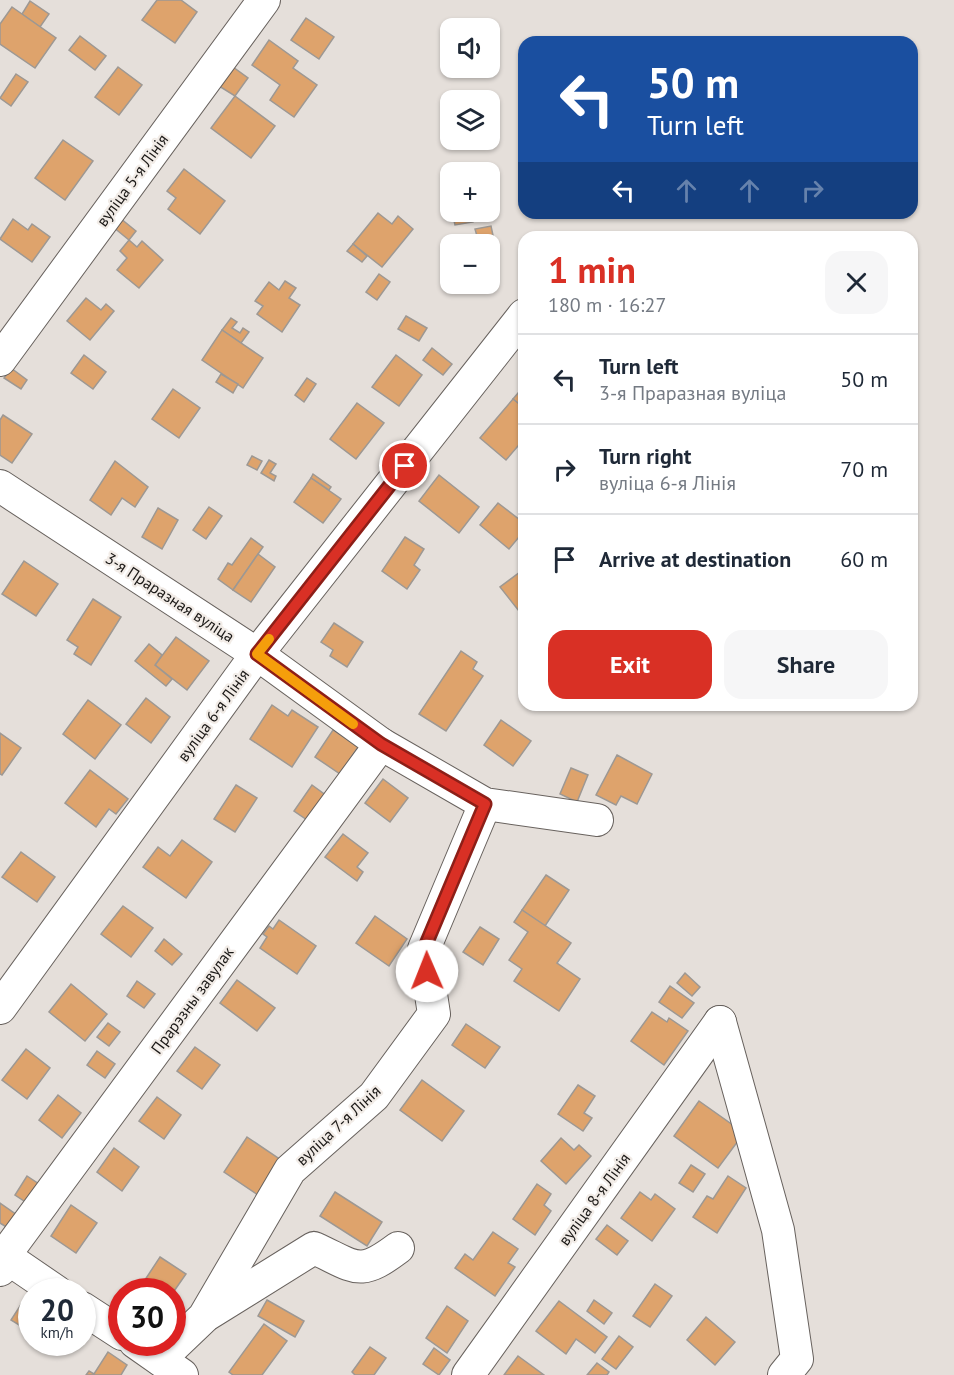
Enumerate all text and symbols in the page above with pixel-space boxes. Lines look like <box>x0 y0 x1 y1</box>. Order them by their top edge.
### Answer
map controls <box>440 18 500 294</box>
button: sound <box>440 18 500 78</box>
text: 50 m <box>647 55 739 110</box>
icon: left <box>548 60 626 138</box>
button: layers <box>440 90 500 150</box>
text: Turn left <box>647 108 744 142</box>
street label: вуліца 5-я Лінія <box>92 130 172 230</box>
button: + <box>440 162 500 222</box>
icon: left <box>607 174 640 207</box>
icon: ahead <box>670 174 703 207</box>
icon: ahead <box>733 174 766 207</box>
icon: right <box>796 174 829 207</box>
button: − <box>440 234 500 294</box>
text: 1 min <box>548 246 636 293</box>
button: close <box>825 251 888 314</box>
text: 180 m · 16:27 <box>548 292 666 318</box>
text: Turn left <box>599 352 679 380</box>
icon: left <box>548 363 581 396</box>
text: 50 m <box>840 365 888 393</box>
text: 3-я Праразная вуліца <box>599 380 786 406</box>
pin <box>379 440 430 491</box>
text: Turn right <box>599 442 691 470</box>
icon: arrive <box>388 449 421 482</box>
icon: right <box>548 453 581 486</box>
text: 70 m <box>840 455 888 483</box>
text: вуліца 6-я Лінія <box>599 470 736 496</box>
icon: arrive <box>548 543 581 576</box>
text: Arrive at destination <box>599 545 791 573</box>
text: 60 m <box>840 545 888 573</box>
street label: 3-я Праразная вуліца <box>102 548 238 646</box>
button: Exit <box>548 630 712 699</box>
button: Share <box>724 630 888 699</box>
street label: вуліца 6-я Лінія <box>173 665 253 765</box>
position arrow <box>395 939 459 1003</box>
street label: Прарэзны завулак <box>146 942 238 1057</box>
street label: вуліца 7-я Лінія <box>292 1081 384 1169</box>
street label: вуліца 8-я Лінія <box>554 1149 634 1249</box>
speed limit sign: 30 <box>108 1278 186 1356</box>
text: 20 <box>40 1290 74 1329</box>
text: km/h <box>41 1323 73 1342</box>

